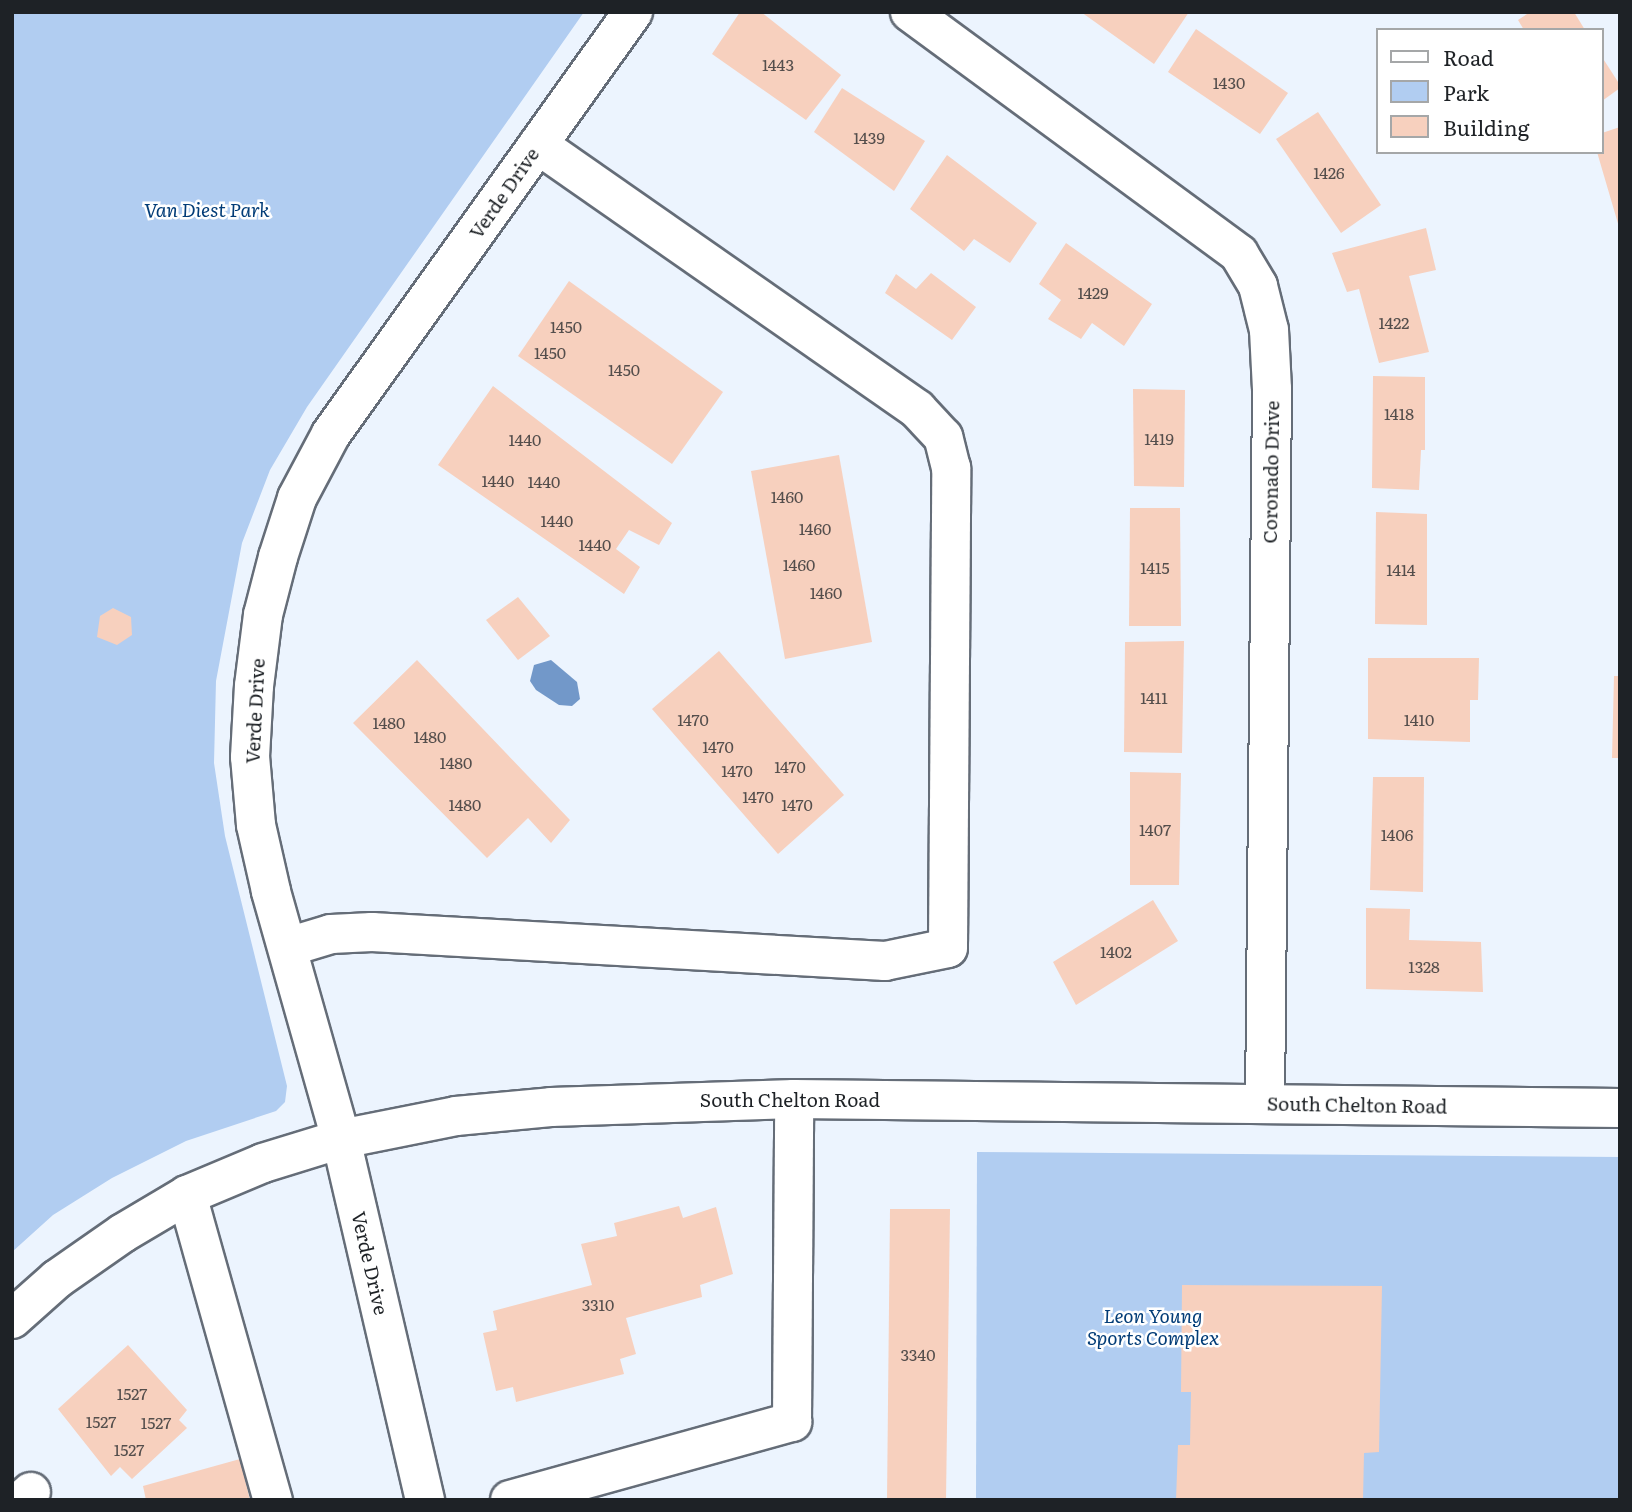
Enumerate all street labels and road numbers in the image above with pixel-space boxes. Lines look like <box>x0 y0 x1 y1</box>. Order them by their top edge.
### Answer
street label: Verde Drive <box>464 143 544 243</box>
street label: Coronado Drive <box>1258 400 1284 544</box>
street label: Verde Drive <box>241 658 269 764</box>
street label: South Chelton Road <box>700 1089 880 1111</box>
street label: South Chelton Road <box>1267 1092 1447 1118</box>
street label: Verde Drive <box>347 1209 393 1317</box>

